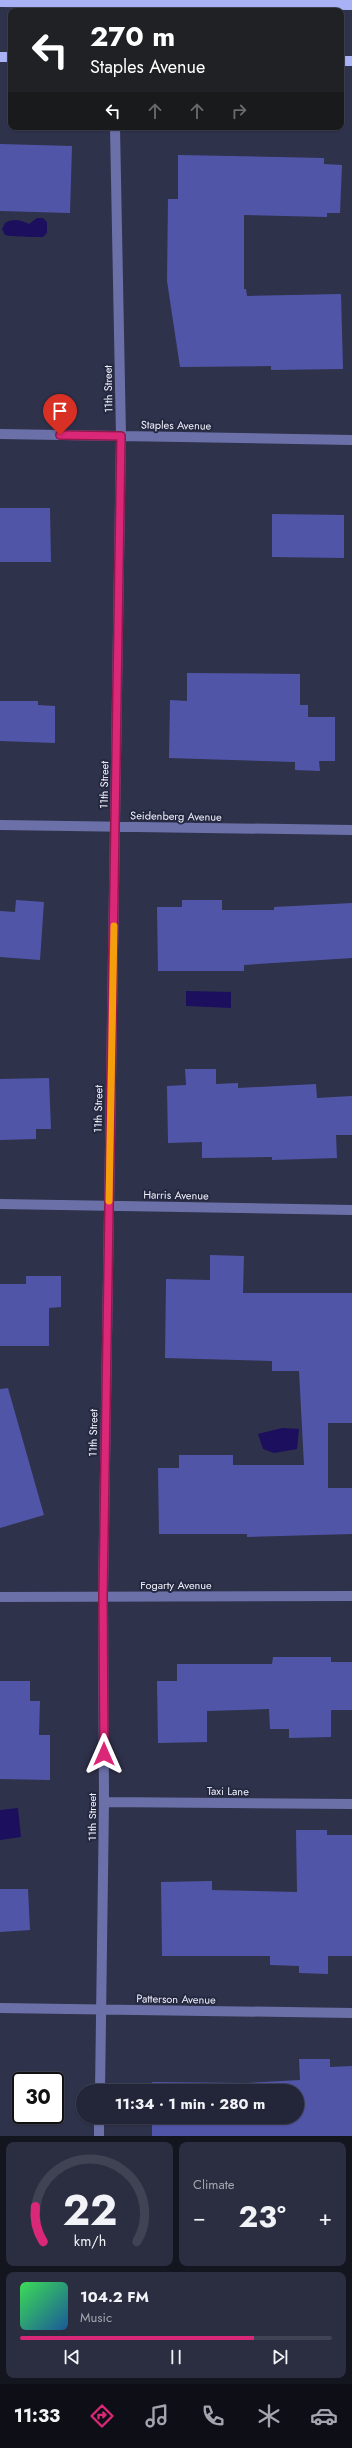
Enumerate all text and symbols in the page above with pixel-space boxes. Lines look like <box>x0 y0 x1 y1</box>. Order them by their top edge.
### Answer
text: 270 m <box>90 16 175 57</box>
icon: left <box>24 24 76 76</box>
text: Staples Avenue <box>90 54 205 80</box>
icon: left <box>102 100 124 122</box>
icon: ahead <box>144 100 166 122</box>
icon: ahead <box>186 100 208 122</box>
icon: right <box>228 100 250 122</box>
street label: 11th Street <box>100 365 116 413</box>
pin <box>43 394 77 435</box>
icon: arrive <box>49 400 71 422</box>
street label: Staples Avenue <box>141 416 212 434</box>
street label: 11th Street <box>96 761 112 809</box>
street label: Seidenberg Avenue <box>130 807 222 825</box>
street label: 11th Street <box>90 1085 106 1133</box>
street label: Harris Avenue <box>143 1186 209 1204</box>
street label: 11th Street <box>85 1409 101 1457</box>
street label: Fogarty Avenue <box>140 1577 212 1593</box>
position arrow <box>83 1733 125 1775</box>
street label: Taxi Lane <box>207 1783 249 1799</box>
street label: 11th Street <box>84 1793 100 1841</box>
street label: Patterson Avenue <box>136 1990 216 2008</box>
speed limit sign: 30 <box>12 2072 64 2124</box>
text: 11:34 · 1 min · 280 m <box>115 2093 265 2115</box>
text: Climate <box>193 2175 234 2194</box>
text: 22 <box>62 2180 117 2241</box>
text: 23° <box>239 2195 286 2238</box>
text: − <box>193 2201 206 2233</box>
text: + <box>318 2201 332 2233</box>
text: km/h <box>73 2231 106 2251</box>
text: 104.2 FM <box>80 2286 149 2308</box>
text: Music <box>80 2308 112 2327</box>
icon: previous <box>61 2346 83 2368</box>
icon: pause <box>165 2346 187 2368</box>
icon: next <box>269 2346 291 2368</box>
icon: directions <box>88 2402 116 2430</box>
icon: music <box>143 2402 171 2430</box>
icon: phone <box>199 2402 227 2430</box>
icon: climate <box>255 2402 283 2430</box>
icon: car <box>310 2402 338 2430</box>
text: 11:33 <box>14 2403 60 2429</box>

